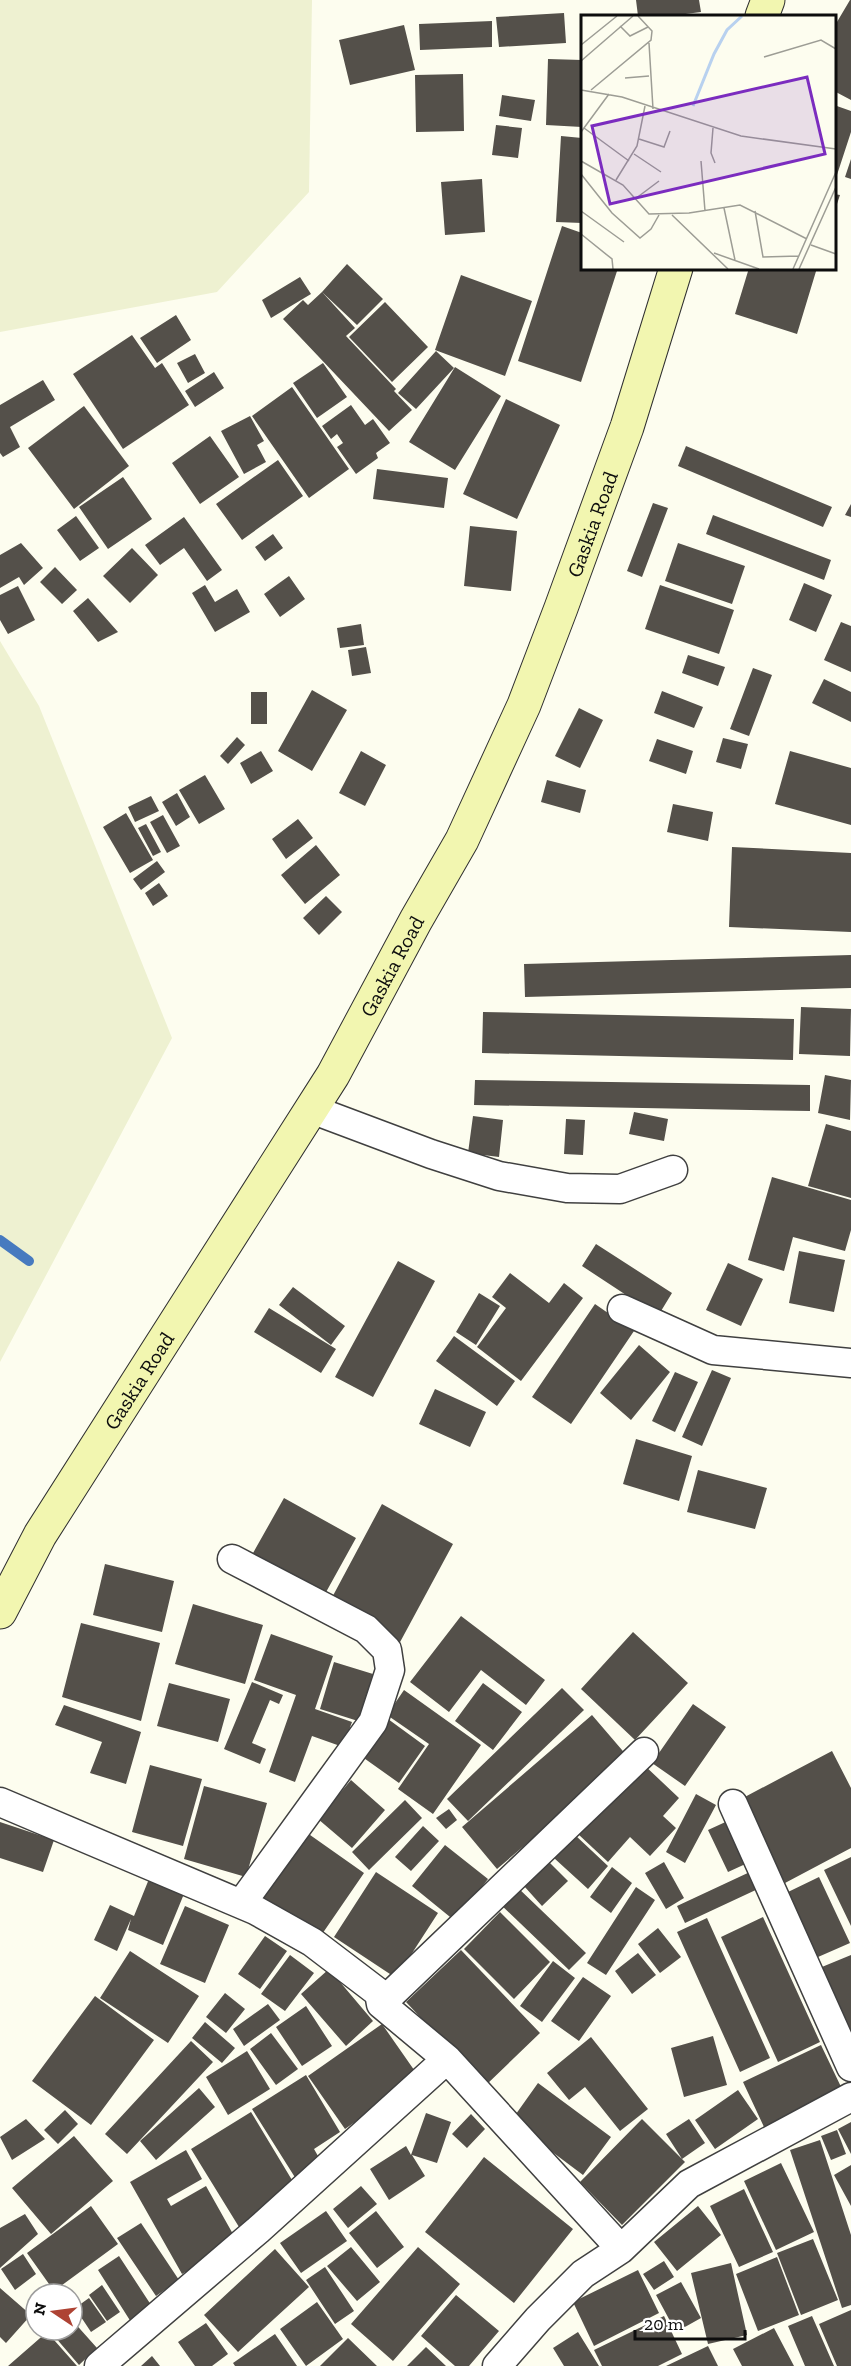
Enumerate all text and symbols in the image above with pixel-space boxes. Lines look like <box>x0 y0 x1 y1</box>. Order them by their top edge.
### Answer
inset map <box>581 15 836 270</box>
street label: Gaskia Road <box>561 467 622 580</box>
street label: Gaskia Road <box>354 911 429 1021</box>
street label: Gaskia Road <box>98 1327 179 1434</box>
north arrow <box>24 2282 84 2342</box>
text: N <box>29 2301 50 2317</box>
scale bar <box>635 2303 744 2341</box>
text: 20 m <box>644 2313 684 2335</box>

